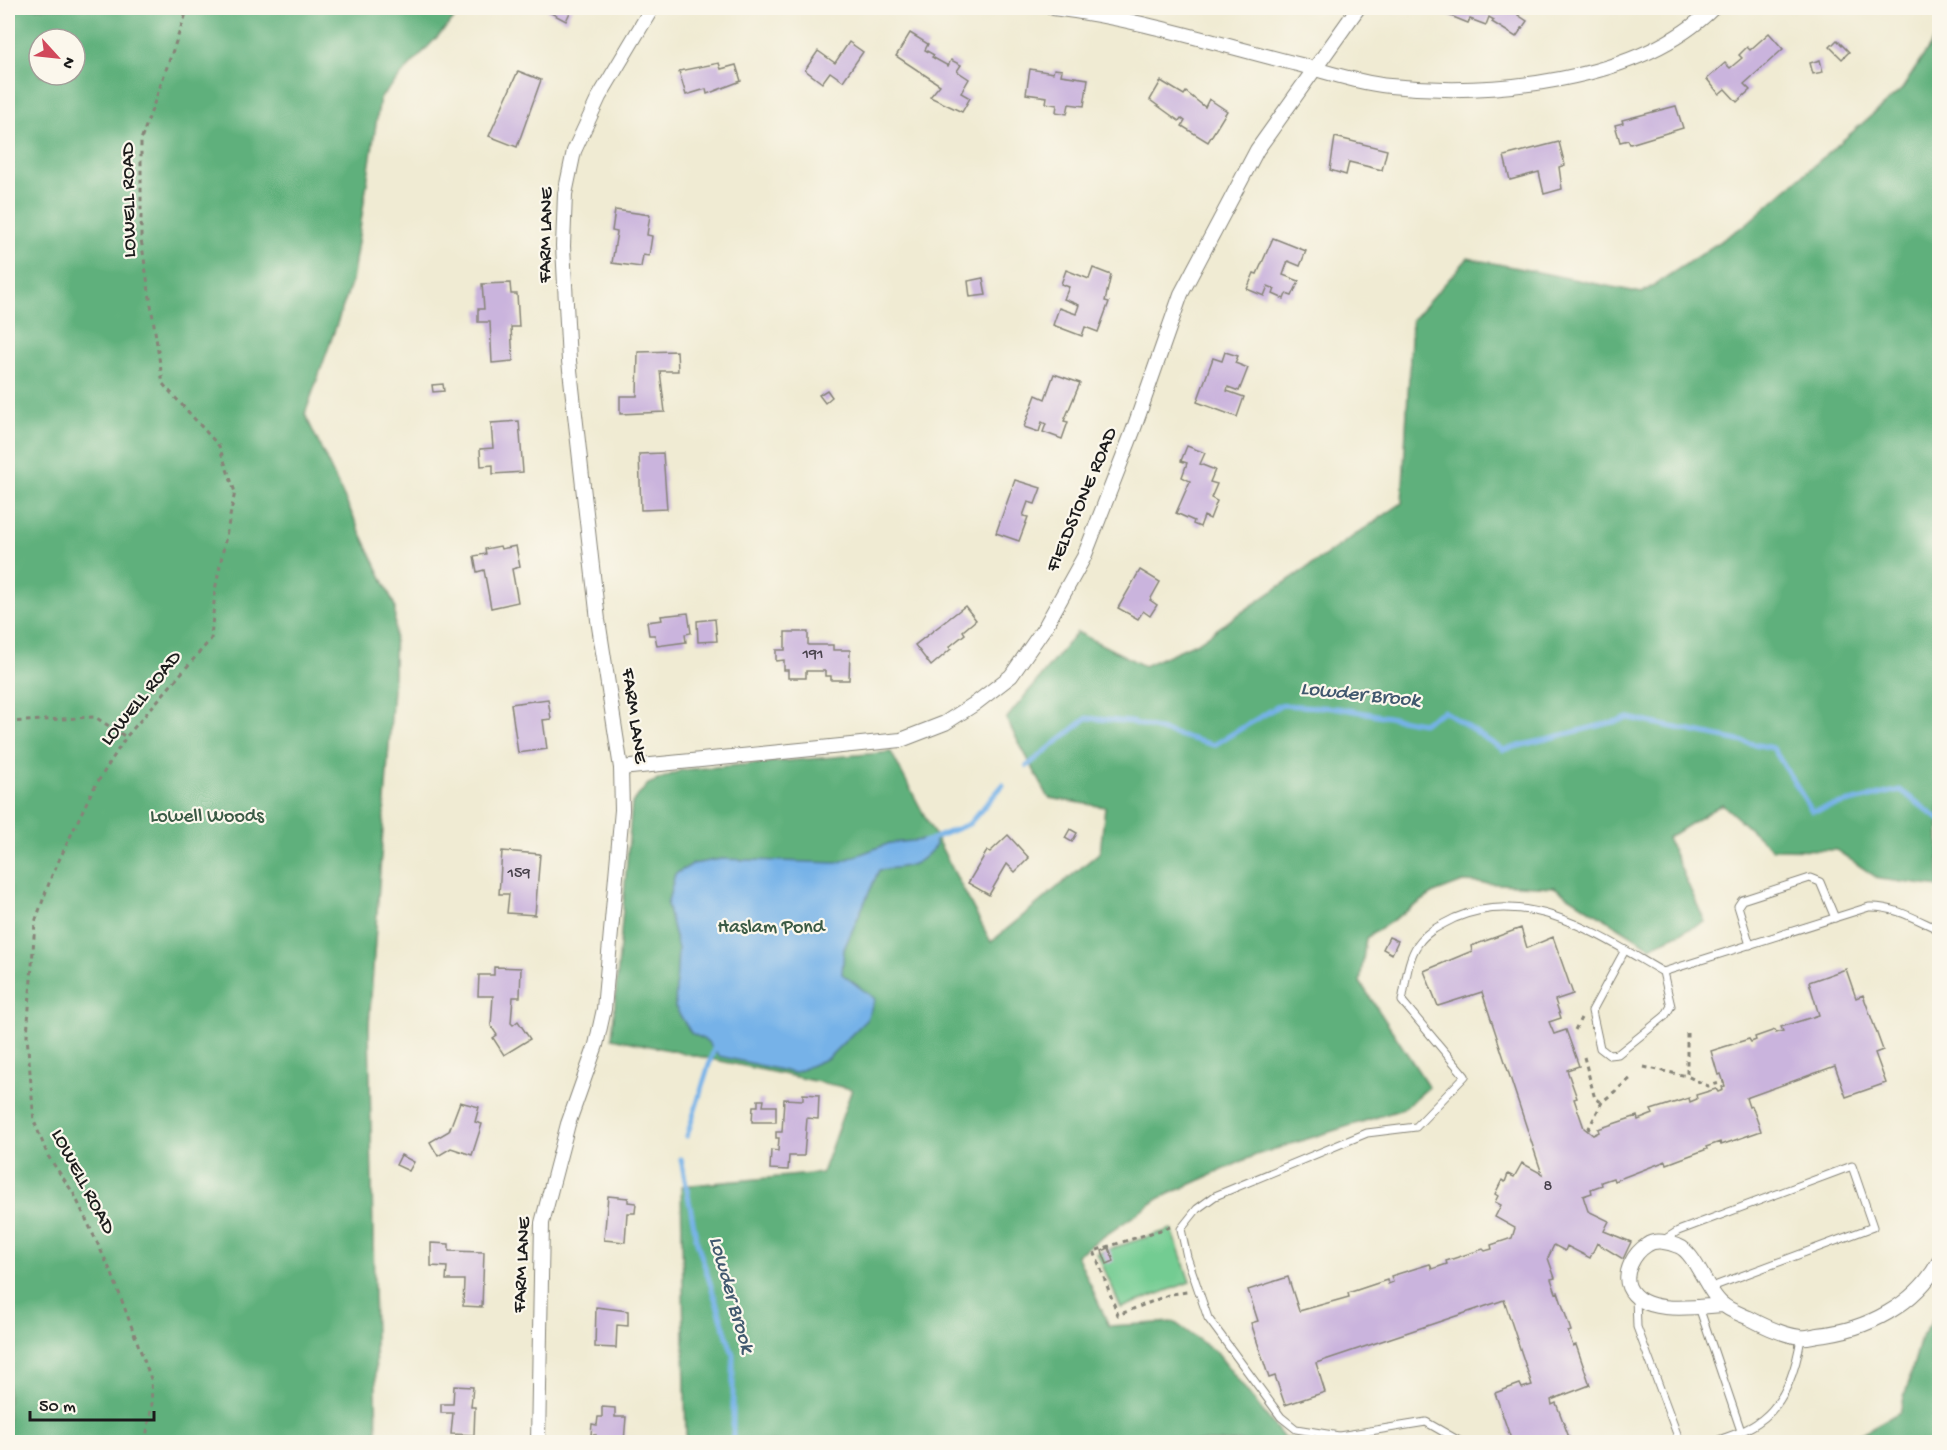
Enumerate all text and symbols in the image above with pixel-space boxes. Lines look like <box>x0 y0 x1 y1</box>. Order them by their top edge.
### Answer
north arrow <box>27 27 87 87</box>
text: N <box>56 53 78 72</box>
street label: LOWELL ROAD <box>117 141 143 258</box>
street label: FARM LANE <box>535 185 559 284</box>
street label: FIELDSTONE ROAD <box>1042 424 1124 577</box>
street label: LOWELL ROAD <box>97 646 188 751</box>
house number: 191 <box>802 646 823 665</box>
street label: FARM LANE <box>615 666 651 767</box>
water label: Lowder Brook <box>1299 677 1423 715</box>
park label: Lowell Woods <box>150 806 265 829</box>
house number: 159 <box>507 865 530 884</box>
park label: Haslam Pond <box>718 917 827 940</box>
street label: LOWELL ROAD <box>45 1126 120 1239</box>
house number: 8 <box>1544 1178 1553 1197</box>
street label: FARM LANE <box>509 1215 537 1314</box>
water label: Lowder Brook <box>701 1234 759 1359</box>
scale bar <box>30 1384 154 1422</box>
text: 50 m <box>39 1397 76 1418</box>

